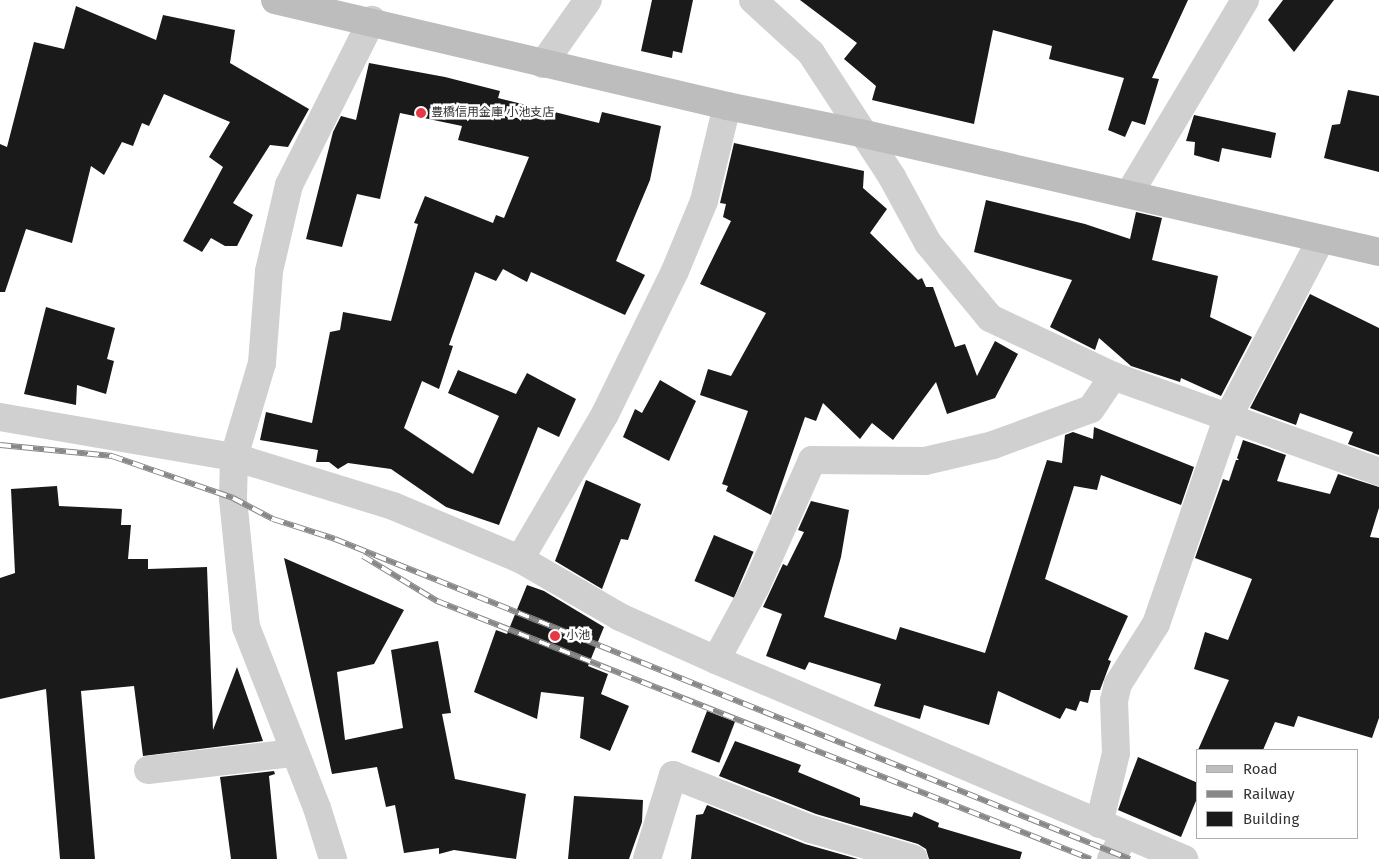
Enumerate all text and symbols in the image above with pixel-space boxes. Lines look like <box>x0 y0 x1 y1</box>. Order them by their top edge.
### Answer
place label: 豊橋信用金庫 小池支店 <box>431 106 554 120</box>
marker: 豊橋信用金庫 小池支店 <box>415 107 427 119</box>
marker: 小池 <box>548 629 562 643</box>
place label: 小池 <box>566 629 590 643</box>
legend <box>1196 749 1359 839</box>
text: Road <box>1243 760 1278 778</box>
text: Railway <box>1243 785 1295 803</box>
text: Building <box>1243 810 1299 828</box>

